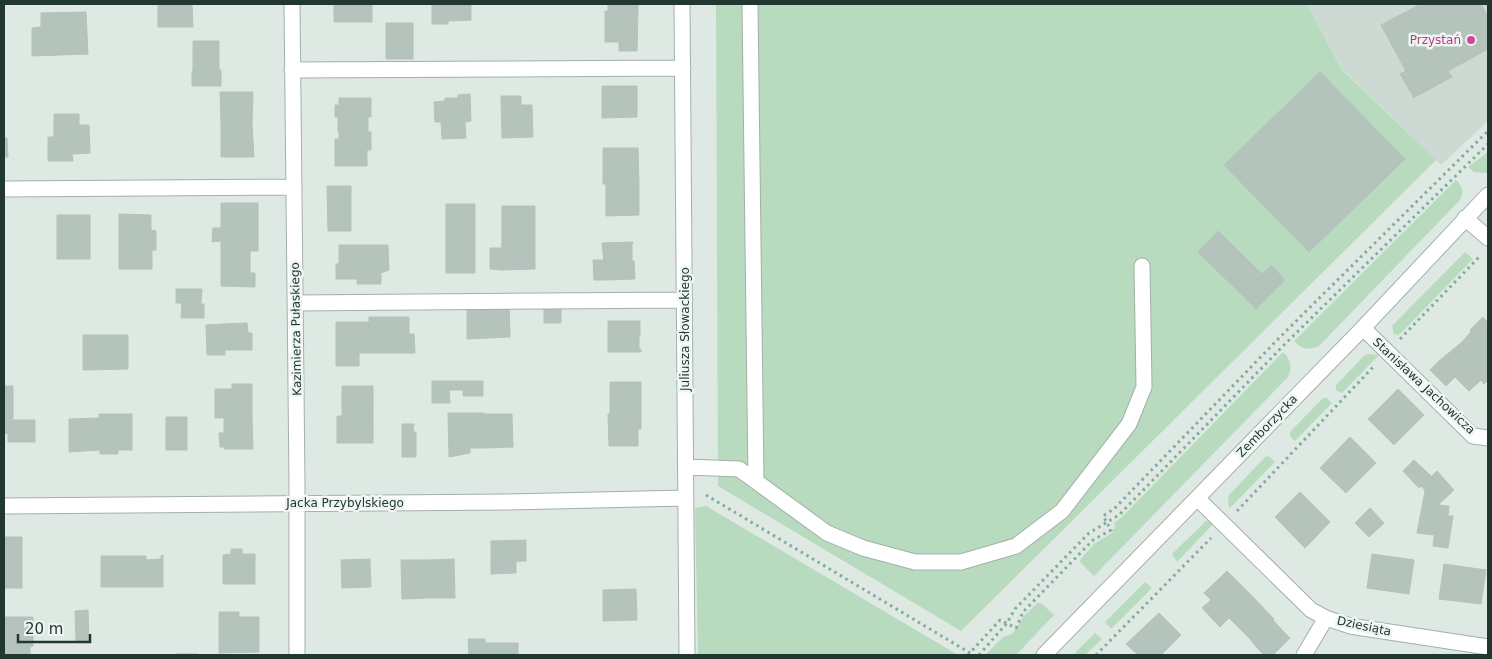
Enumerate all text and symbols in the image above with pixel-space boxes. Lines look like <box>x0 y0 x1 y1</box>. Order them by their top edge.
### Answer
place label: Przystań <box>1410 33 1461 47</box>
marker: Przystań <box>1465 34 1477 46</box>
street label: Kazimierza Pułaskiego <box>288 262 304 396</box>
street label: Juliusza Słowackiego <box>678 267 692 392</box>
street label: Stanisława Jachowicza <box>1370 335 1478 437</box>
street label: Zemborzycka <box>1234 392 1300 460</box>
street label: Jacka Przybylskiego <box>285 496 404 510</box>
scale bar <box>18 612 90 644</box>
street label: Dziesiąta <box>1336 613 1392 639</box>
text: 20 m <box>25 620 63 638</box>

